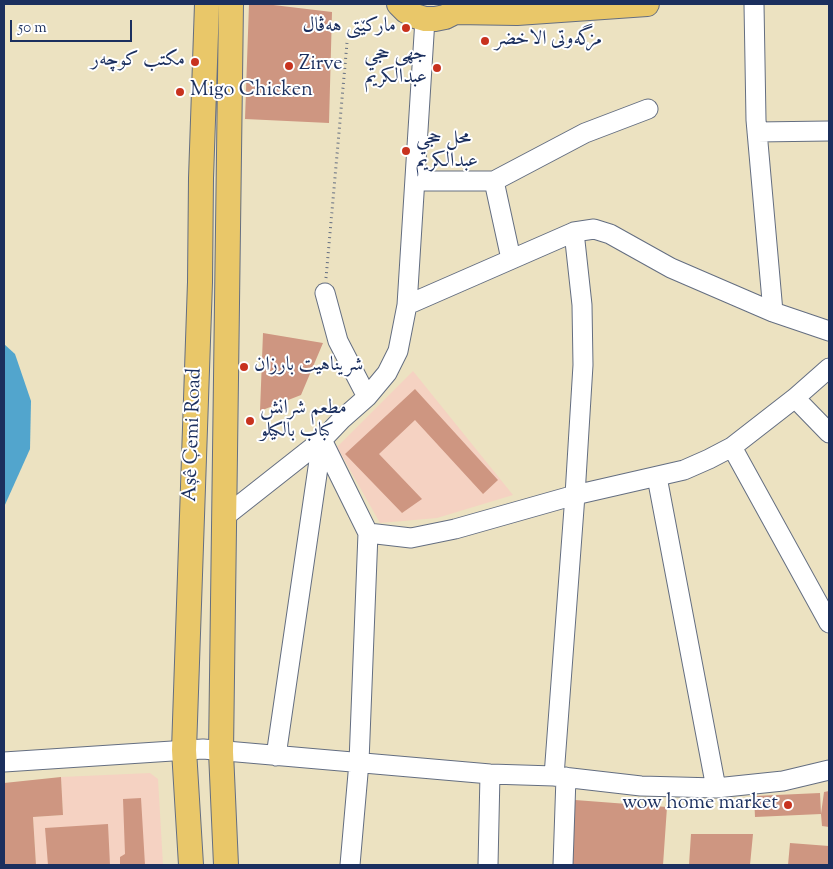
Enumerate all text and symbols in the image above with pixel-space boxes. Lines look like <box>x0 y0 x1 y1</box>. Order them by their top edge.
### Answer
scale bar <box>12 10 135 42</box>
place label: مارکێتی هەڤال <box>303 16 396 40</box>
text: 50 m <box>18 18 47 39</box>
marker: مارکێتی هەڤال <box>400 22 412 34</box>
place label: مزگەوتی الاخضر <box>495 29 602 53</box>
marker: مزگەوتی الاخضر <box>479 35 491 47</box>
place label: جهى حجي عبدالكريم <box>364 44 427 91</box>
place label: مکتب کوچه‌ر <box>91 50 185 74</box>
place label: Zirve <box>299 54 343 78</box>
marker: مکتب کوچه‌ر <box>189 56 201 68</box>
marker: Zirve <box>283 60 295 72</box>
marker: جهى حجي عبدالكريم <box>431 62 443 74</box>
place label: Migo Chicken <box>190 80 313 104</box>
marker: Migo Chicken <box>174 86 186 98</box>
place label: محل حجي عبدالكريم <box>416 128 478 175</box>
marker: محل حجي عبدالكريم <box>400 145 412 157</box>
place label: شريناهيت بارزان <box>254 355 363 379</box>
marker: شريناهيت بارزان <box>238 361 250 373</box>
street label: Aşê Çemi Road <box>180 368 208 502</box>
place label: مطعم شرانش كباب بالكيلو <box>260 398 347 445</box>
marker: مطعم شرانش كباب بالكيلو <box>244 415 256 427</box>
place label: wow home market <box>622 793 778 817</box>
marker: wow home market <box>782 799 794 811</box>

